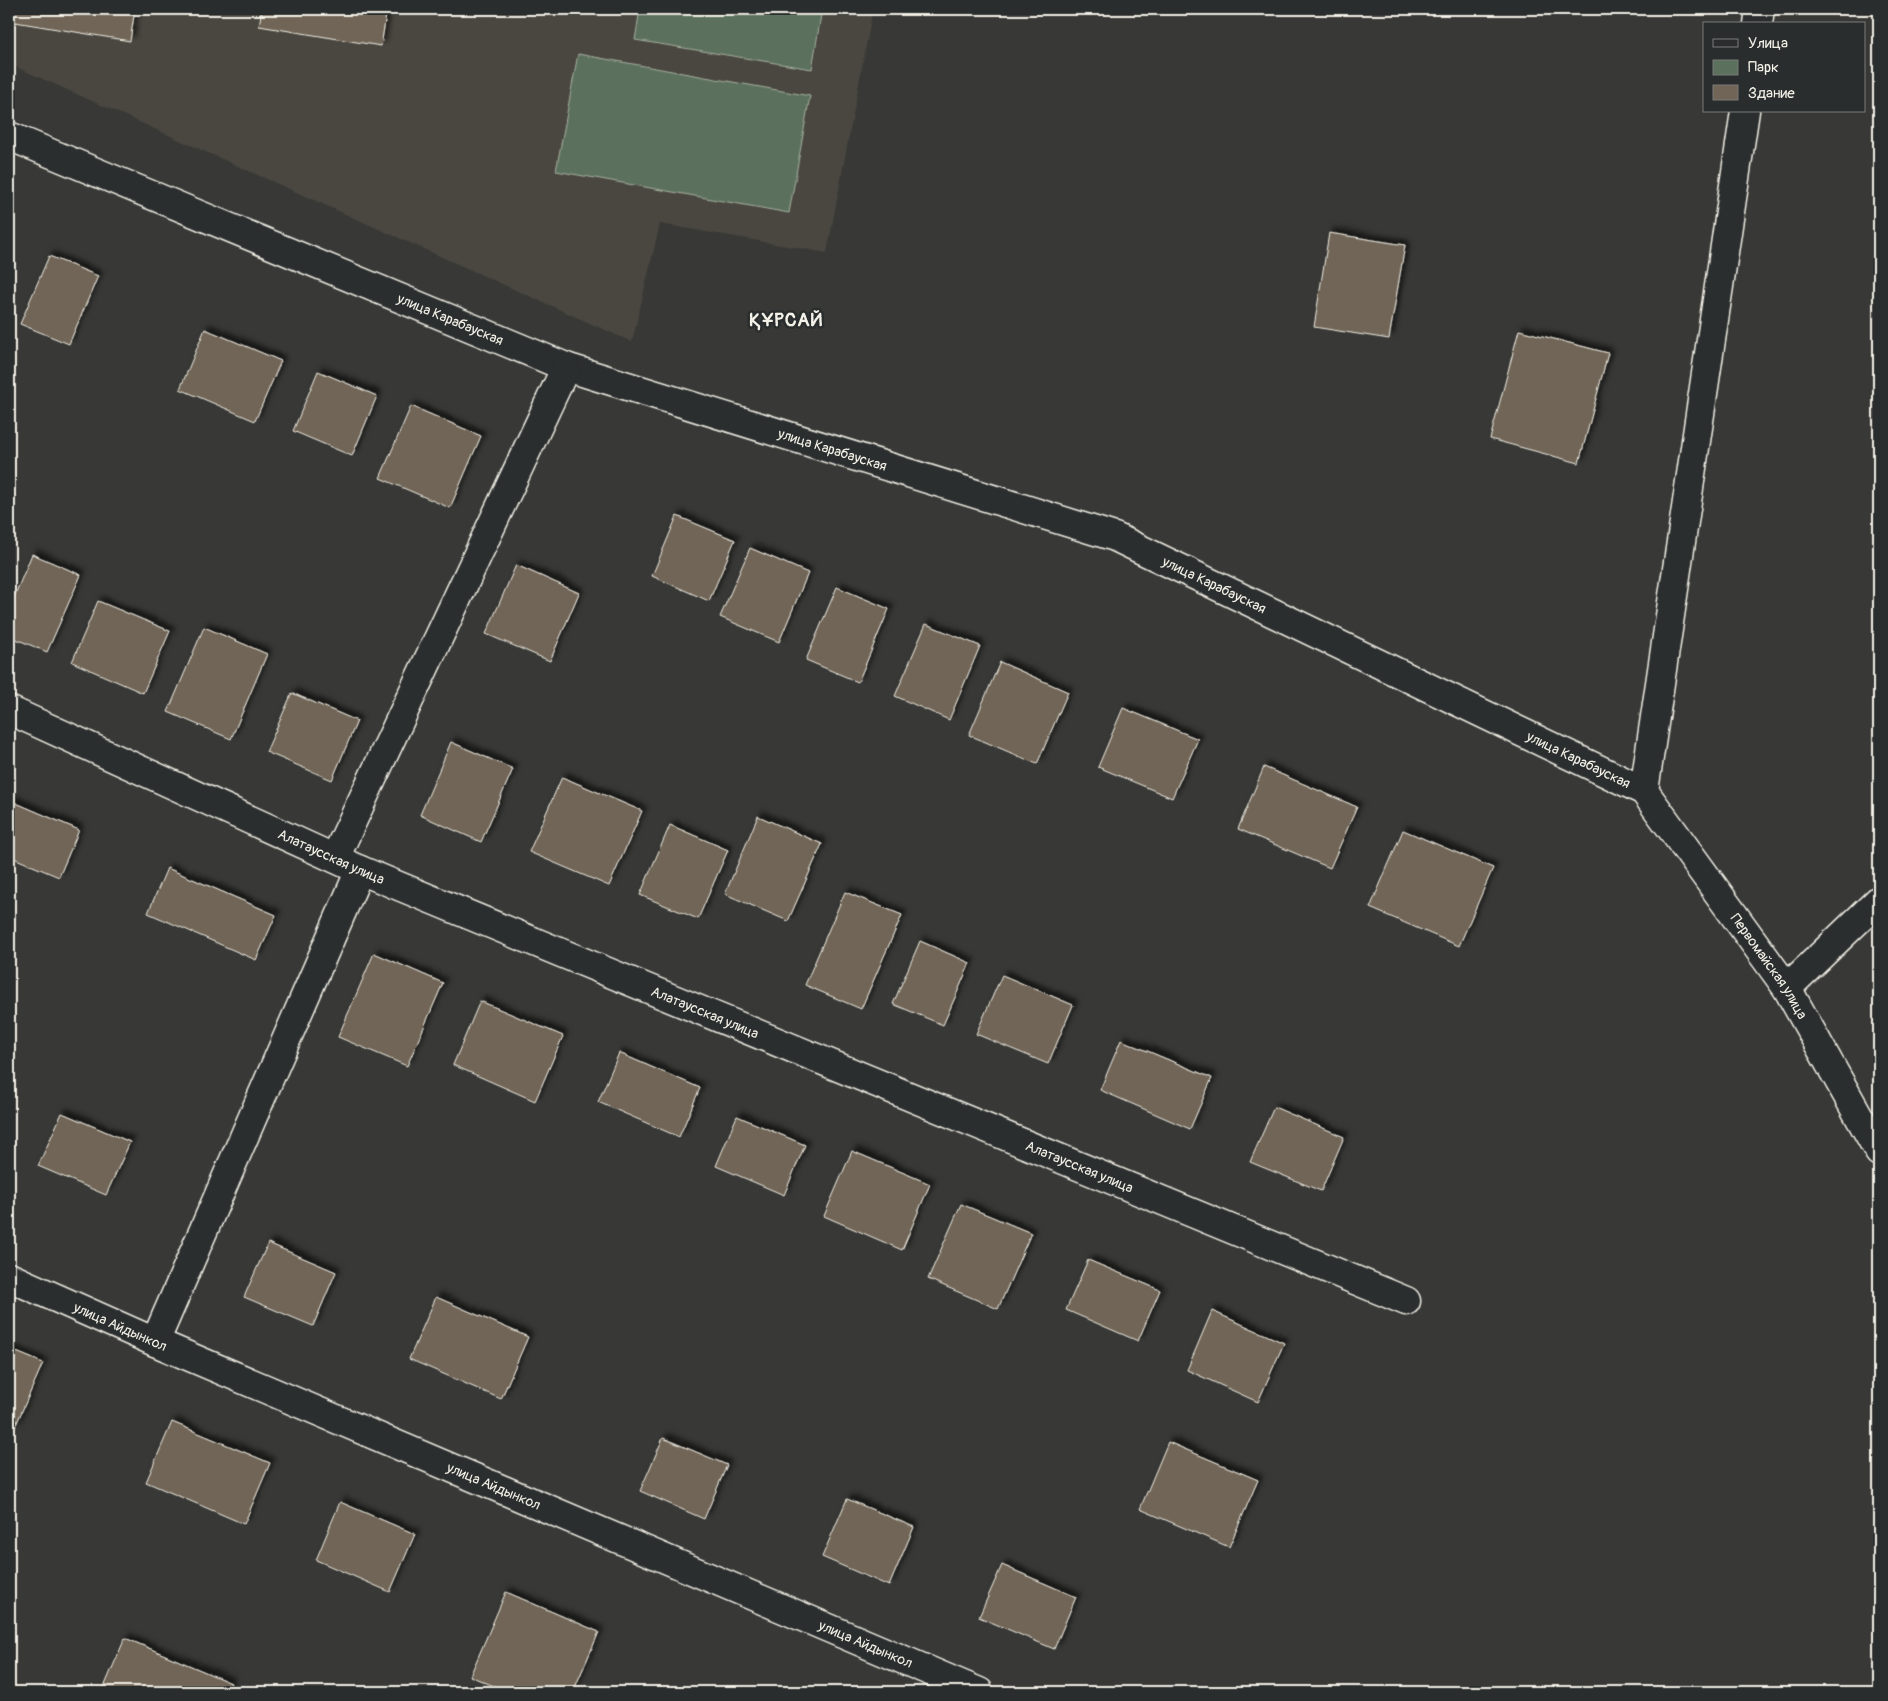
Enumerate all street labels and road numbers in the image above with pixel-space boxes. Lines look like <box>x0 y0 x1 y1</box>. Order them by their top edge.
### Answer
street label: улица Карабауская <box>394 289 506 349</box>
street label: улица Карабауская <box>775 424 889 474</box>
street label: улица Карабауская <box>1159 552 1269 617</box>
street label: улица Карабауская <box>1523 727 1633 792</box>
street label: Алатаусская улица <box>275 825 387 888</box>
street label: Первомайская улица <box>1727 910 1811 1022</box>
street label: Алатаусская улица <box>649 982 762 1042</box>
street label: Алатаусская улица <box>1023 1137 1136 1196</box>
street label: улица Айдынкол <box>70 1298 170 1355</box>
street label: улица Айдынкол <box>443 1458 543 1513</box>
street label: улица Айдынкол <box>815 1616 915 1671</box>

